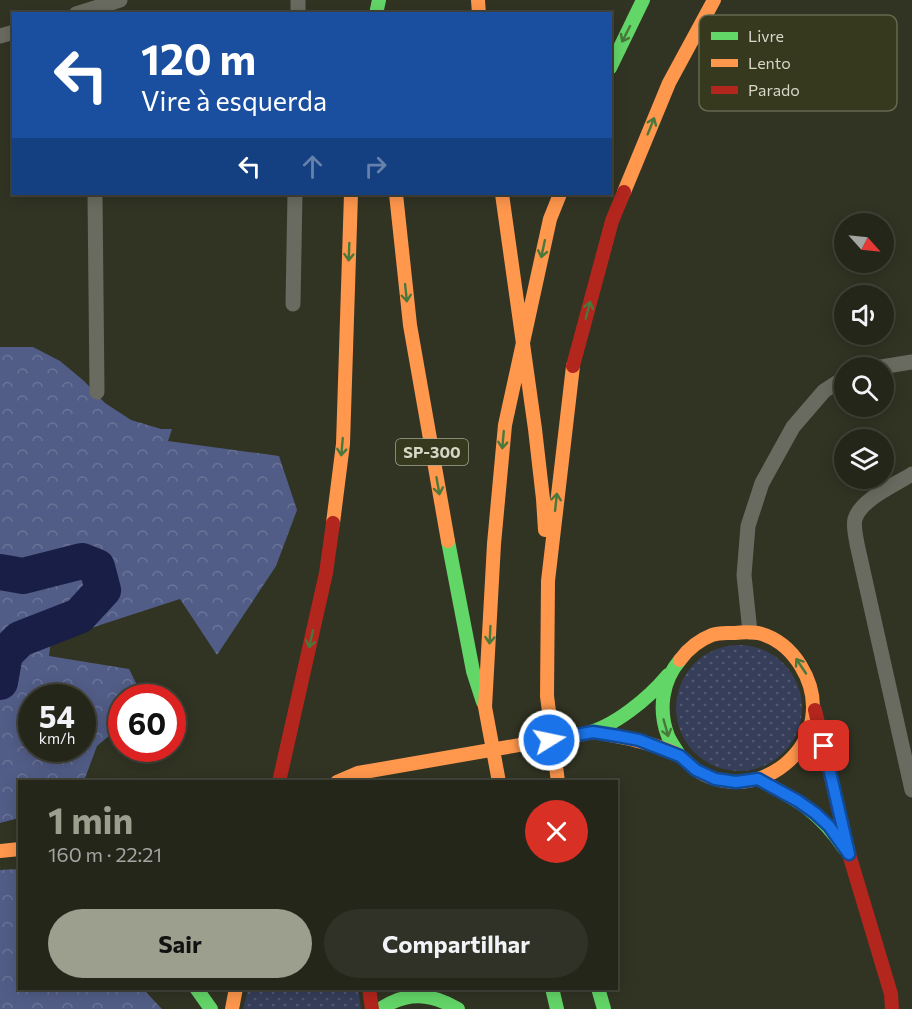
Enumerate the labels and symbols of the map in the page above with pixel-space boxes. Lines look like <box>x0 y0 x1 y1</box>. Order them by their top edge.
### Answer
legend <box>699 15 897 111</box>
one-way arrow <box>620 24 632 42</box>
text: Livre <box>748 26 784 45</box>
text: Lento <box>748 53 791 72</box>
text: Parado <box>748 80 800 99</box>
one-way arrow <box>646 117 657 136</box>
north arrow <box>834 213 894 273</box>
one-way arrow <box>537 239 548 259</box>
one-way arrow <box>343 241 355 261</box>
one-way arrow <box>401 283 412 303</box>
one-way arrow <box>583 301 595 320</box>
one-way arrow <box>497 430 508 450</box>
one-way arrow <box>336 436 347 456</box>
road number: SP-300 <box>396 439 468 465</box>
one-way arrow <box>433 476 444 495</box>
one-way arrow <box>551 493 562 512</box>
one-way arrow <box>484 624 495 644</box>
one-way arrow <box>305 629 316 648</box>
one-way arrow <box>794 658 807 675</box>
speed limit sign: 60 <box>108 684 186 762</box>
position arrow <box>517 708 581 772</box>
one-way arrow <box>661 718 672 737</box>
pin <box>798 720 849 771</box>

